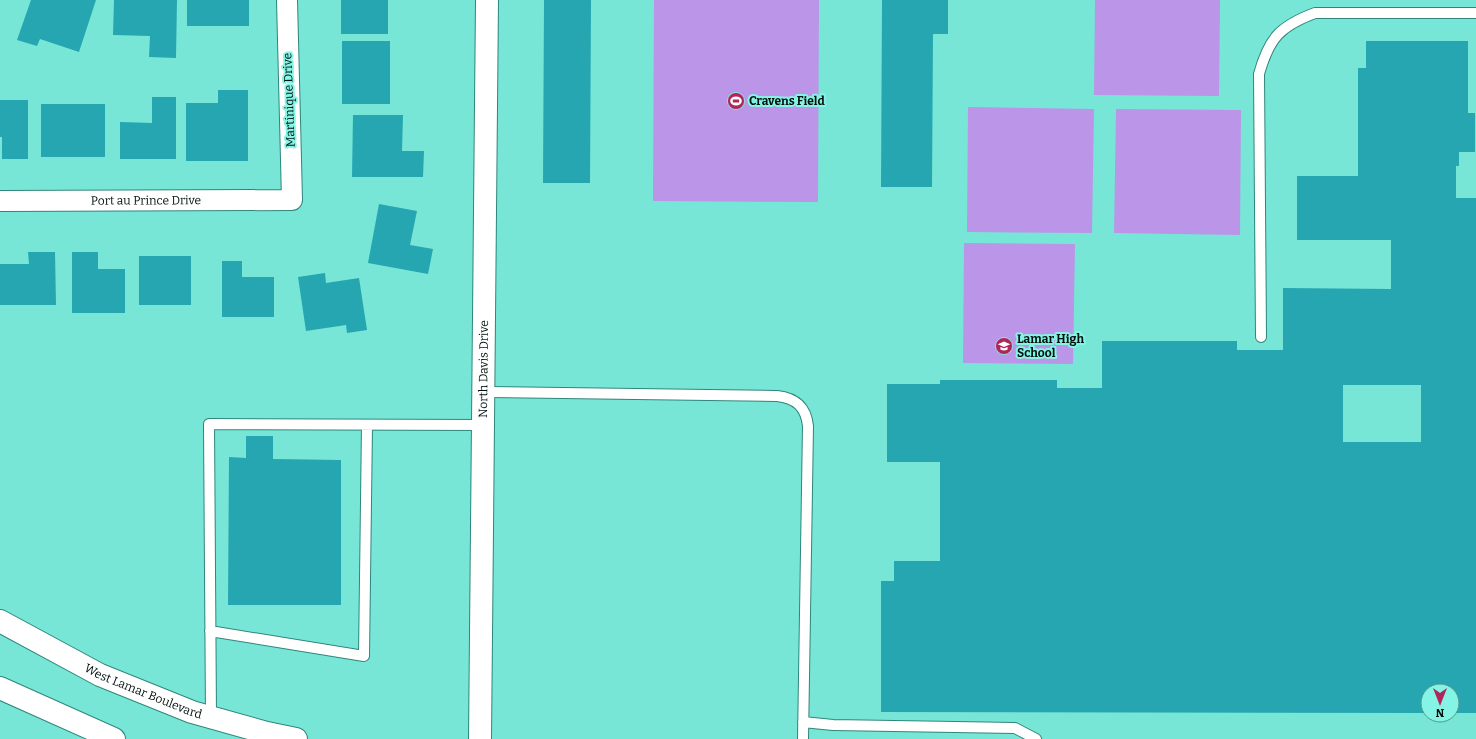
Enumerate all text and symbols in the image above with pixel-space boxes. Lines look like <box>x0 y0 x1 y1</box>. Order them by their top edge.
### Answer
street label: Martinique Drive <box>280 53 298 147</box>
sports icon: Cravens Field <box>726 91 746 111</box>
place label: Cravens Field <box>749 94 826 108</box>
street label: Port au Prince Drive <box>91 193 201 208</box>
street label: North Davis Drive <box>476 320 491 418</box>
place label: Lamar High School <box>1017 332 1084 360</box>
school or university icon: Lamar High School <box>994 336 1014 356</box>
street label: West Lamar Boulevard <box>82 661 204 721</box>
north arrow <box>1420 683 1460 723</box>
text: N <box>1435 706 1444 719</box>

